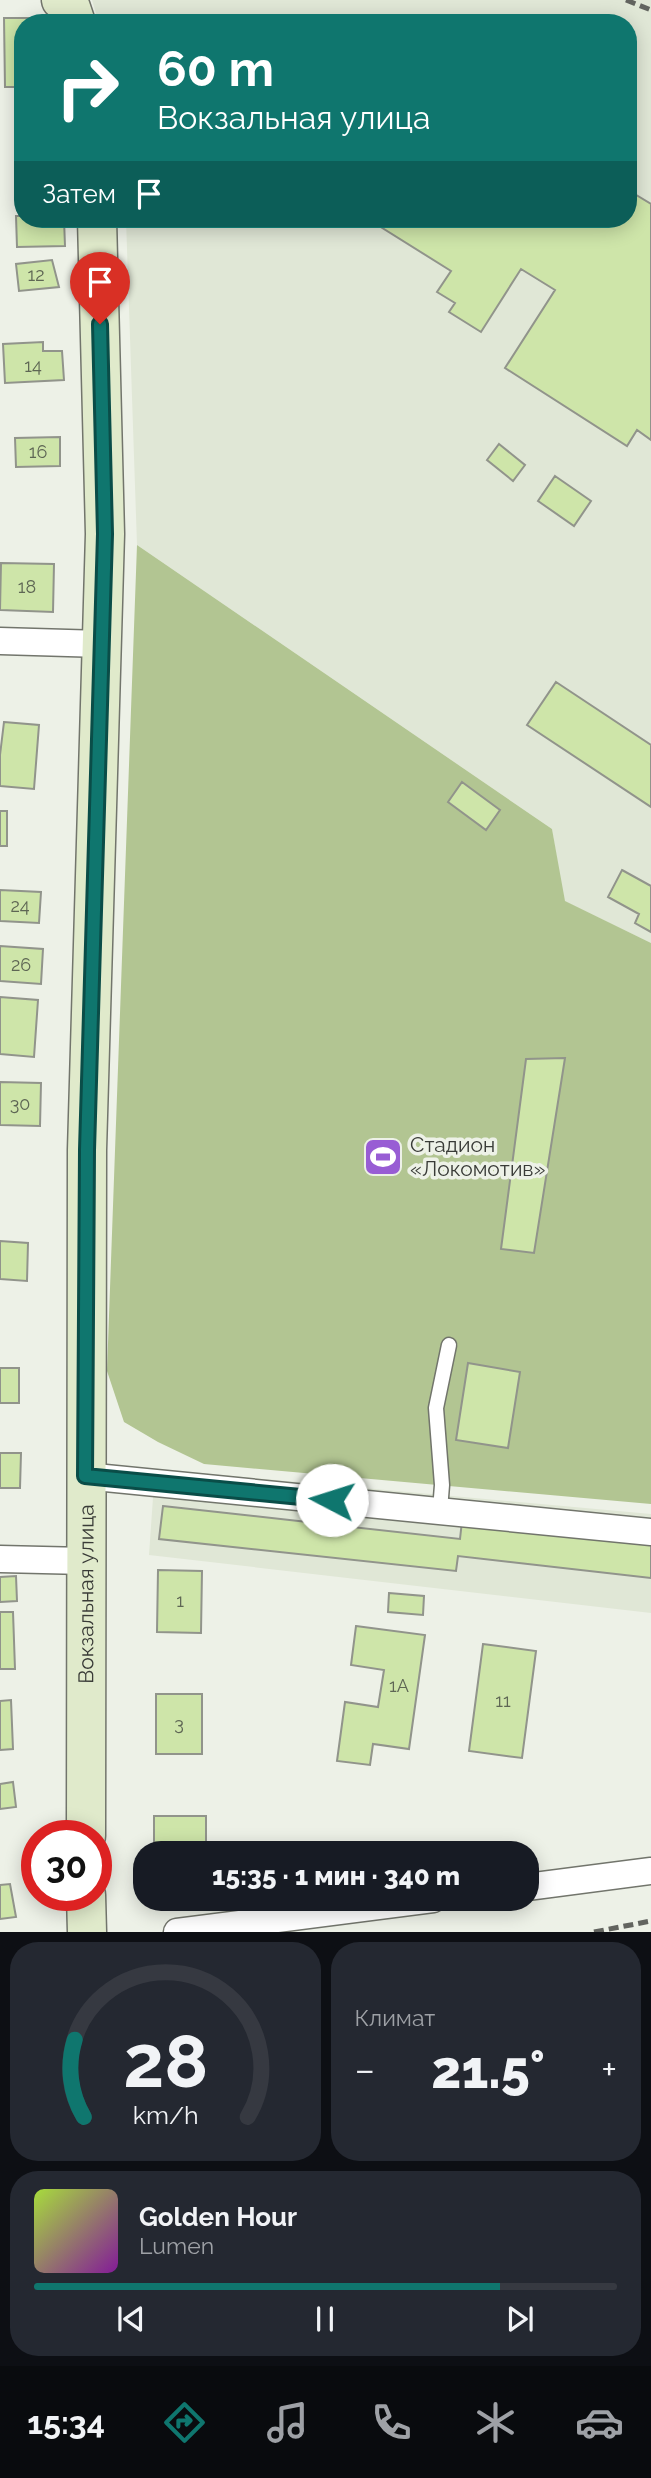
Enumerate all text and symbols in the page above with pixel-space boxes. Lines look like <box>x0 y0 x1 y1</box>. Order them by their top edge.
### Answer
text: 60 m <box>157 40 274 97</box>
icon: right <box>42 42 133 133</box>
text: Вокзальная улица <box>157 99 430 136</box>
icon: arrive <box>130 175 168 213</box>
text: Затем <box>42 179 116 209</box>
pin <box>70 252 130 324</box>
icon: arrive <box>81 263 119 301</box>
house number: 12 <box>27 264 45 285</box>
house number: 14 <box>24 355 42 376</box>
house number: 16 <box>29 441 47 462</box>
house number: 18 <box>18 576 36 597</box>
house number: 24 <box>10 895 30 916</box>
house number: 26 <box>11 954 31 975</box>
house number: 30 <box>10 1093 30 1114</box>
place label: Стадион «Локомотив» <box>410 1132 546 1181</box>
sports icon: Стадион «Локомотив» <box>362 1136 404 1178</box>
position arrow <box>295 1463 369 1537</box>
street label: Вокзальная улица <box>73 1504 98 1684</box>
house number: 1 <box>176 1590 184 1611</box>
house number: 1А <box>389 1675 409 1696</box>
house number: 11 <box>495 1690 511 1711</box>
house number: 3 <box>174 1713 184 1734</box>
speed limit sign: 30 <box>21 1820 112 1911</box>
text: 15:35 · 1 мин · 340 m <box>212 1861 460 1891</box>
text: Климат <box>355 2004 435 2031</box>
text: 28 <box>123 2020 208 2105</box>
text: 21.5° <box>431 2039 545 2100</box>
text: − <box>355 2047 375 2092</box>
text: + <box>601 2047 617 2092</box>
text: km/h <box>132 2100 198 2130</box>
text: Golden Hour <box>139 2202 297 2232</box>
text: Lumen <box>139 2232 214 2259</box>
icon: previous <box>112 2300 150 2338</box>
icon: pause <box>306 2300 344 2338</box>
icon: next <box>501 2300 539 2338</box>
icon: directions <box>160 2398 209 2447</box>
icon: music <box>263 2398 312 2447</box>
icon: phone <box>367 2398 416 2447</box>
icon: climate <box>471 2398 520 2447</box>
icon: car <box>575 2398 624 2447</box>
text: 15:34 <box>27 2404 105 2441</box>

